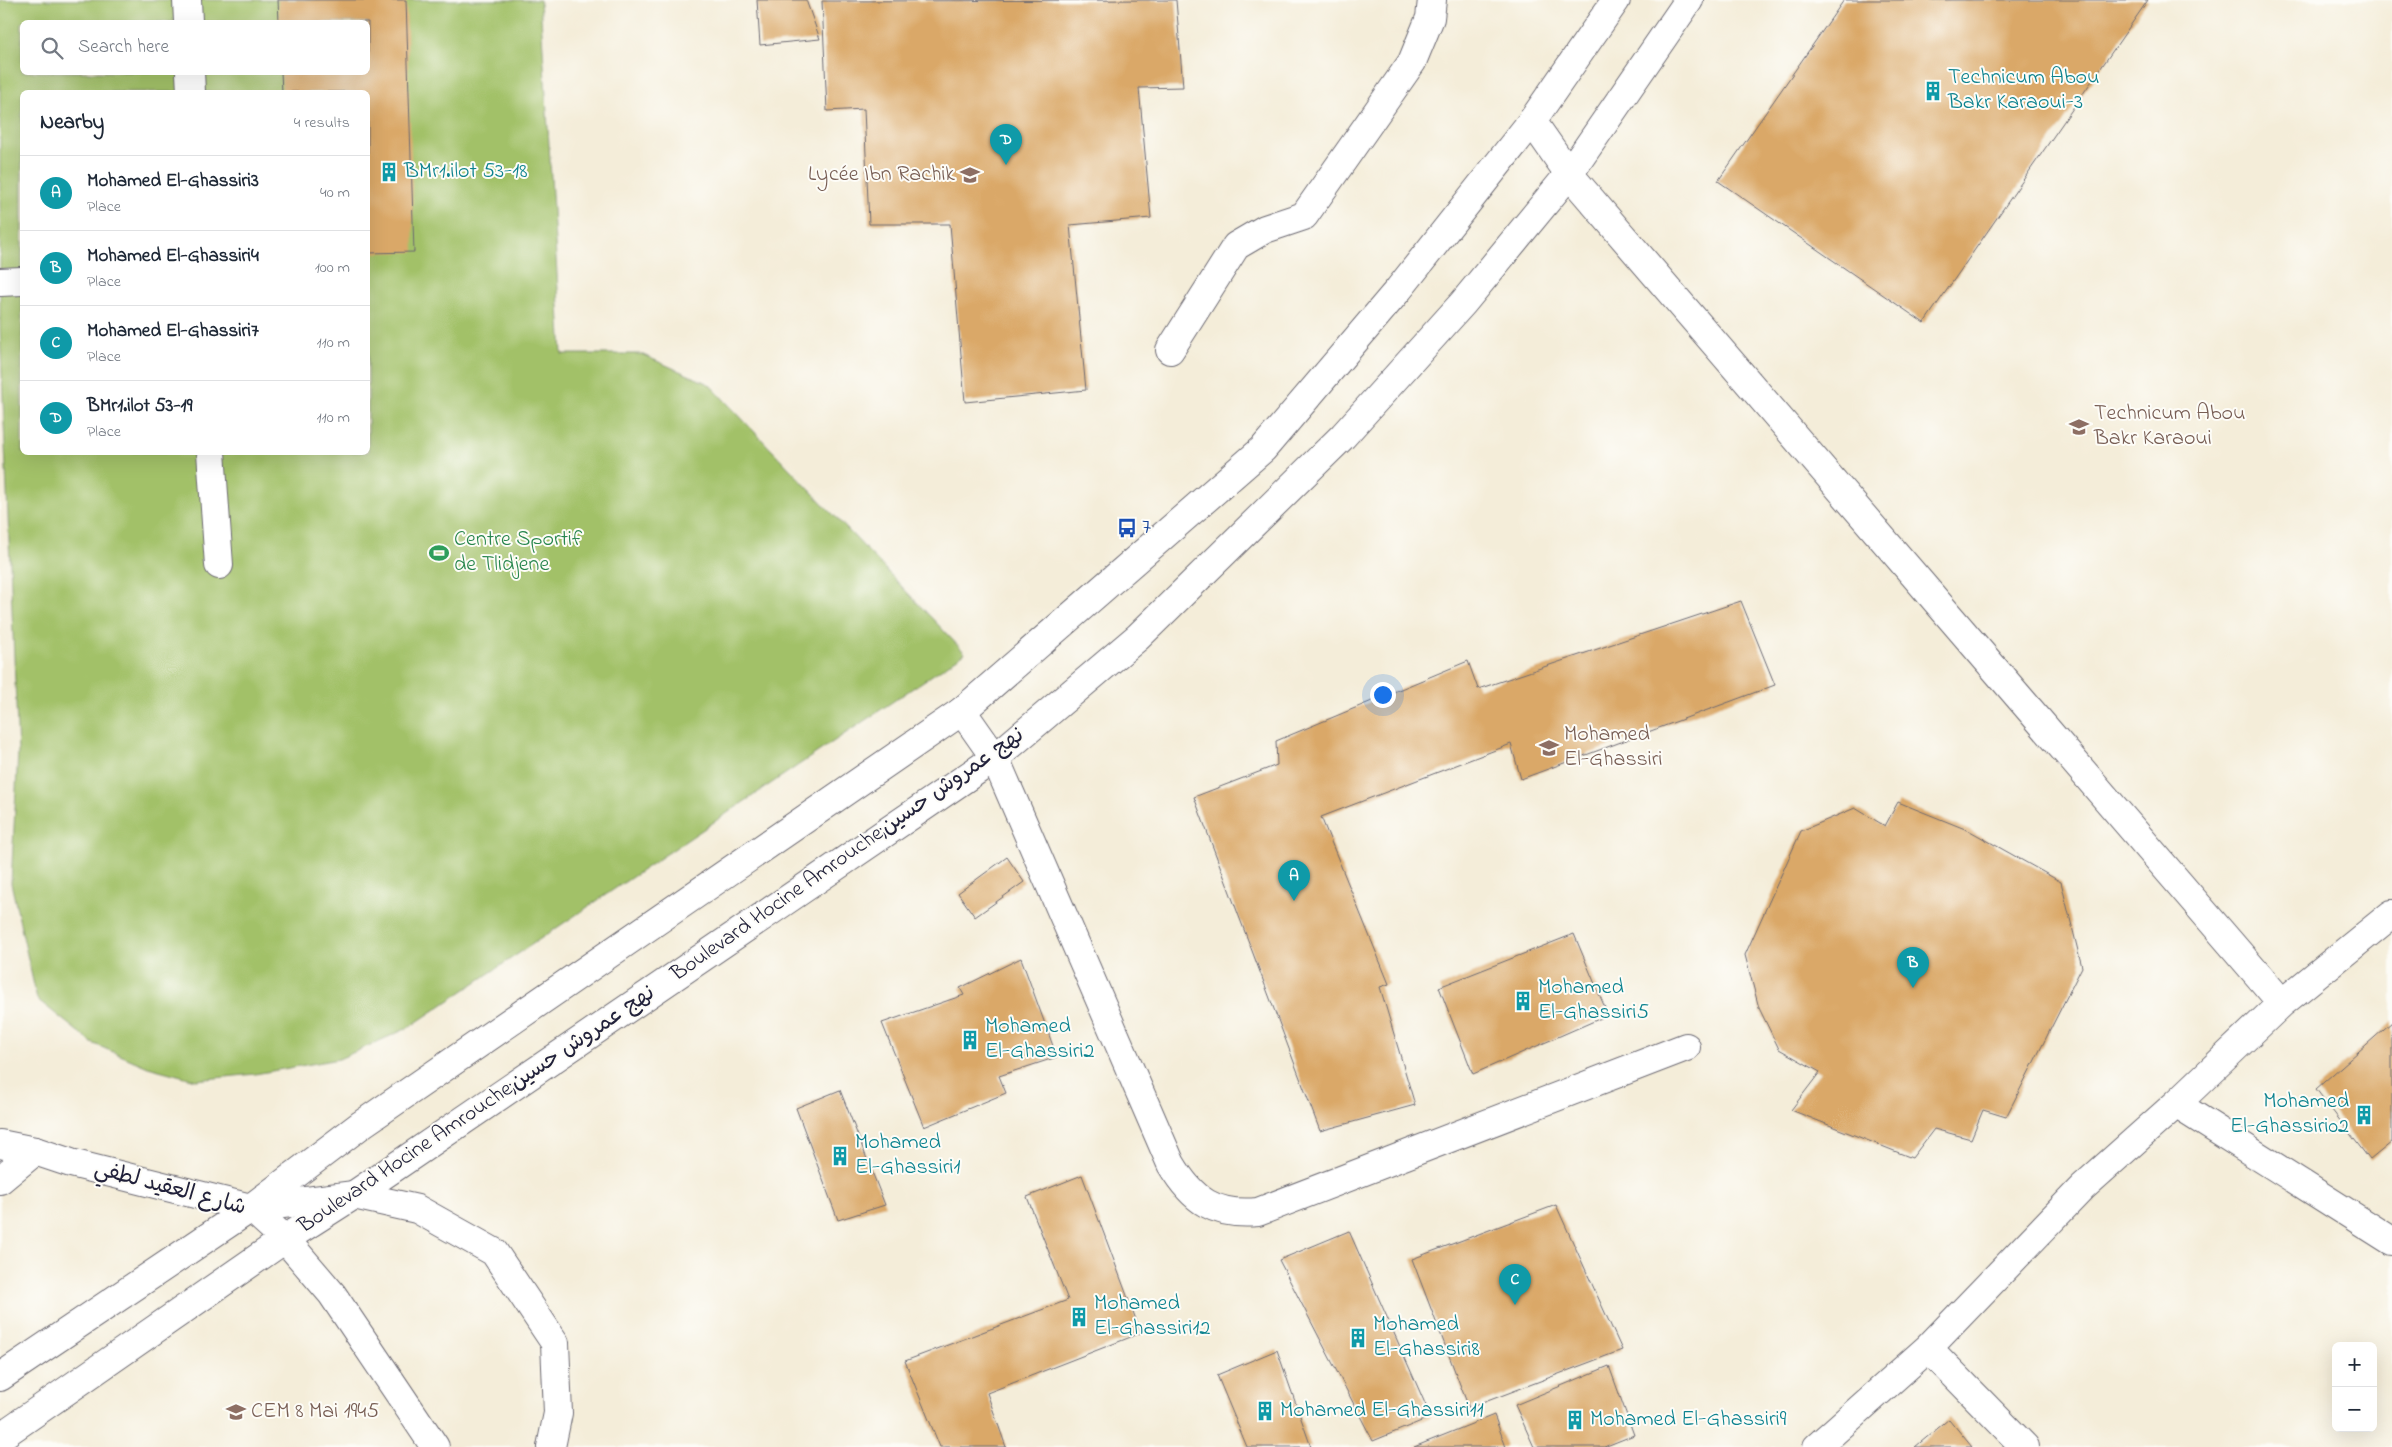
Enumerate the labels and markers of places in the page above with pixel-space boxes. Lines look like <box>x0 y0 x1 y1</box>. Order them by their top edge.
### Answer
place label: Technicum Abou Bakr Karaoui-3 <box>1947 62 2099 119</box>
building icon: Technicum Abou Bakr Karaoui-3 <box>1922 80 1944 102</box>
pin: D <box>990 124 1022 165</box>
place label: BMr1.ilot 53-18 <box>403 156 528 188</box>
place label: Lycée Ibn Rachik <box>808 159 955 192</box>
building icon: BMr1.ilot 53-18 <box>378 161 400 183</box>
school or university icon: Lycée Ibn Rachik <box>959 164 981 186</box>
place label: Technicum Abou Bakr Karaoui <box>2093 398 2245 455</box>
school or university icon: Technicum Abou Bakr Karaoui <box>2068 416 2090 438</box>
place label: 7 <box>1142 512 1151 544</box>
bus stop icon: 7 <box>1116 517 1138 539</box>
place label: Centre Sportif de Tlidjene <box>454 524 583 581</box>
sports icon: Centre Sportif de Tlidjene <box>428 542 450 564</box>
place label: Mohamed El-Ghassiri <box>1564 719 1663 776</box>
school or university icon: Mohamed El-Ghassiri <box>1538 737 1560 759</box>
pin: A <box>1278 860 1310 901</box>
pin: B <box>1897 947 1929 988</box>
place label: Mohamed El-Ghassiri5 <box>1538 972 1649 1029</box>
building icon: Mohamed El-Ghassiri5 <box>1512 990 1534 1012</box>
place label: Mohamed El-Ghassiri2 <box>985 1011 1095 1068</box>
building icon: Mohamed El-Ghassiri2 <box>959 1029 981 1051</box>
place label: Mohamed El-Ghassiri02 <box>2230 1086 2349 1143</box>
building icon: Mohamed El-Ghassiri02 <box>2353 1104 2375 1126</box>
place label: Mohamed El-Ghassiri1 <box>855 1127 961 1184</box>
building icon: Mohamed El-Ghassiri1 <box>829 1145 851 1167</box>
pin: C <box>1499 1264 1531 1305</box>
place label: Mohamed El-Ghassiri12 <box>1094 1288 1211 1345</box>
building icon: Mohamed El-Ghassiri12 <box>1068 1306 1090 1328</box>
place label: Mohamed El-Ghassiri8 <box>1373 1309 1480 1366</box>
building icon: Mohamed El-Ghassiri8 <box>1347 1327 1369 1349</box>
place label: Mohamed El-Ghassiri11 <box>1280 1395 1484 1427</box>
place label: CEM 8 Mai 1945 <box>251 1396 379 1428</box>
building icon: Mohamed El-Ghassiri11 <box>1254 1400 1276 1422</box>
school or university icon: CEM 8 Mai 1945 <box>225 1401 247 1423</box>
place label: Mohamed El-Ghassiri9 <box>1590 1404 1787 1436</box>
building icon: Mohamed El-Ghassiri9 <box>1564 1409 1586 1431</box>

